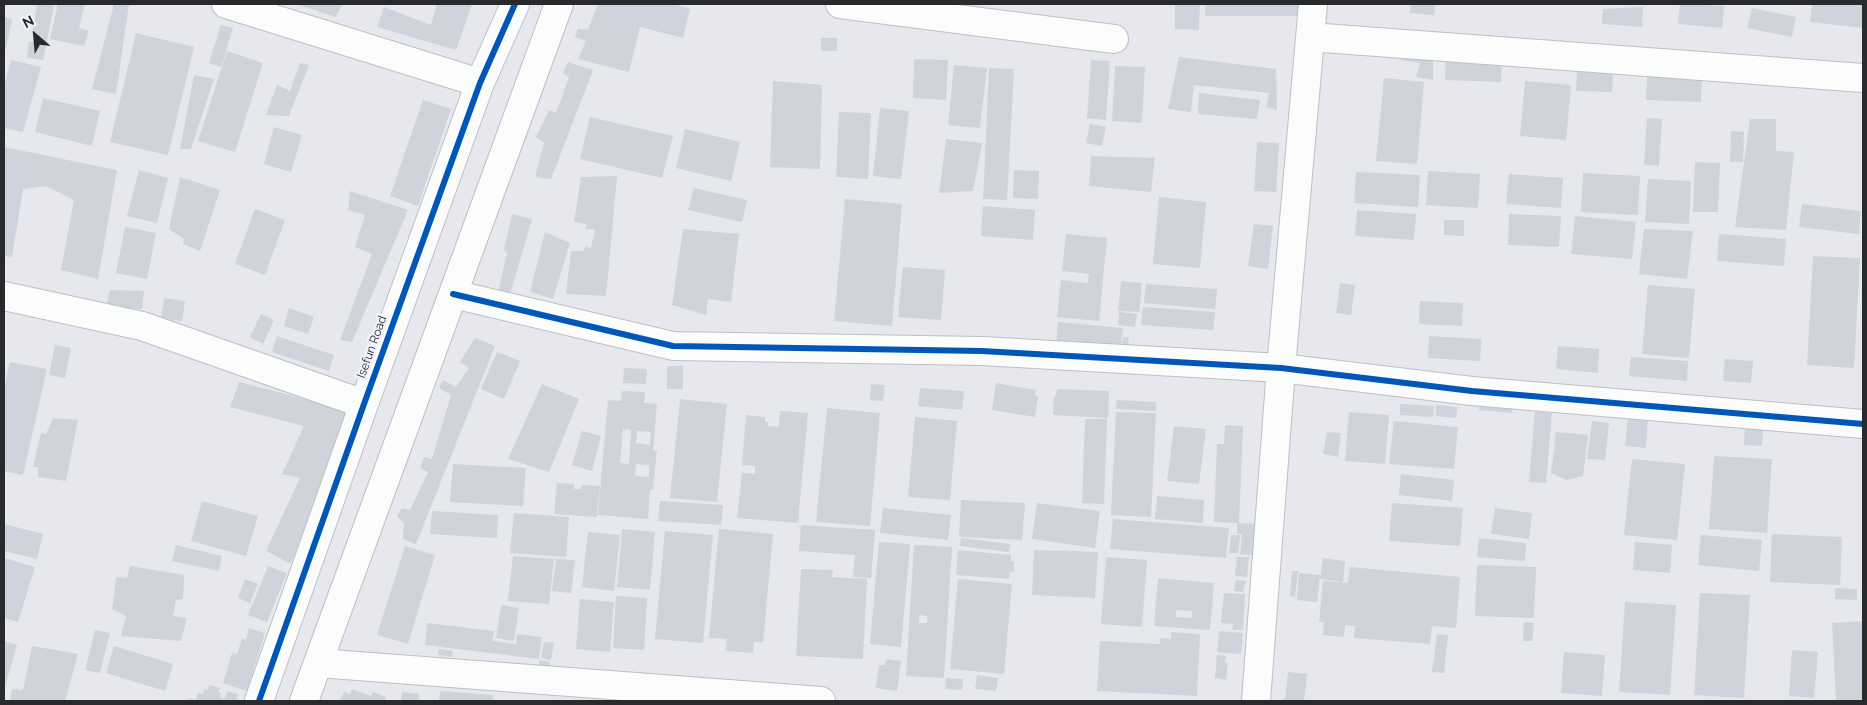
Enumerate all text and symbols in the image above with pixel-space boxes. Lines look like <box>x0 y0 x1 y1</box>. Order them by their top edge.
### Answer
north arrow <box>10 10 60 60</box>
text: N <box>20 12 37 31</box>
street label: Isefun Road <box>354 314 390 380</box>

